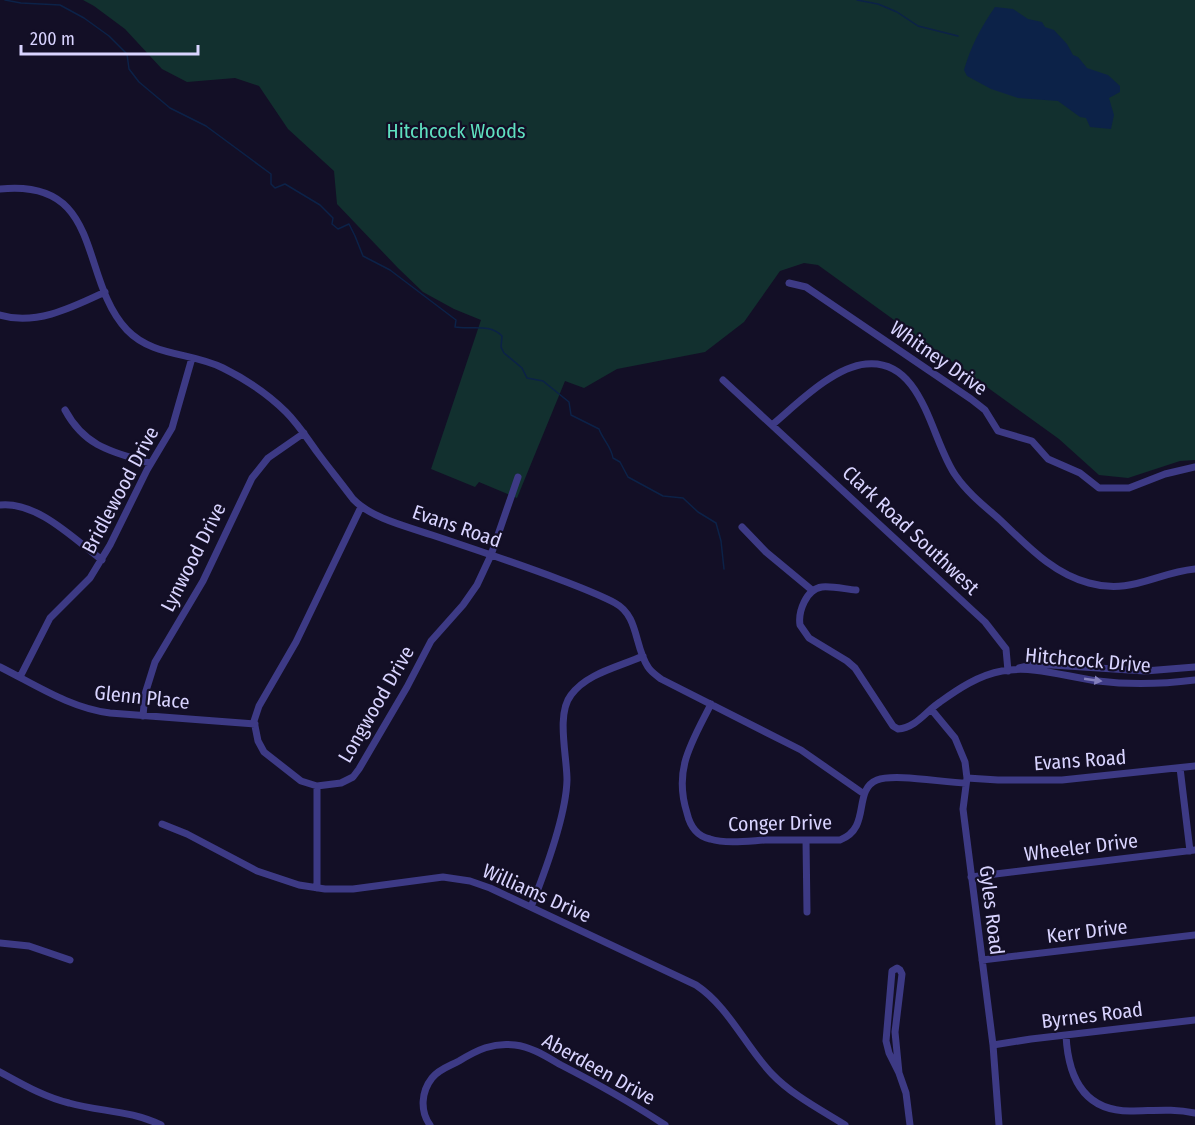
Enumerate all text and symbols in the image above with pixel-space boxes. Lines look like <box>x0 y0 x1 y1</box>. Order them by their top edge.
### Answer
scale bar <box>21 18 198 56</box>
text: 200 m <box>30 28 75 50</box>
park label: Hitchcock Woods <box>387 119 525 143</box>
street label: Whitney Drive <box>886 316 992 400</box>
street label: Bridlewood Drive <box>76 422 164 558</box>
street label: Clark Road Southwest <box>838 460 985 600</box>
street label: Lynwood Drive <box>155 499 231 615</box>
street label: Evans Road <box>409 500 505 552</box>
street label: Longwood Drive <box>333 641 419 767</box>
street label: Hitchcock Drive <box>1024 643 1152 677</box>
one-way arrow <box>1083 675 1102 684</box>
street label: Glenn Place <box>93 680 191 714</box>
street label: Evans Road <box>1033 745 1127 775</box>
street label: Conger Drive <box>728 810 832 836</box>
street label: Wheeler Drive <box>1023 828 1139 866</box>
street label: Williams Drive <box>479 858 595 928</box>
street label: Gyles Road <box>975 864 1009 956</box>
street label: Kerr Drive <box>1045 914 1129 948</box>
street label: Byrnes Road <box>1040 997 1144 1033</box>
street label: Aberdeen Drive <box>538 1028 660 1110</box>

